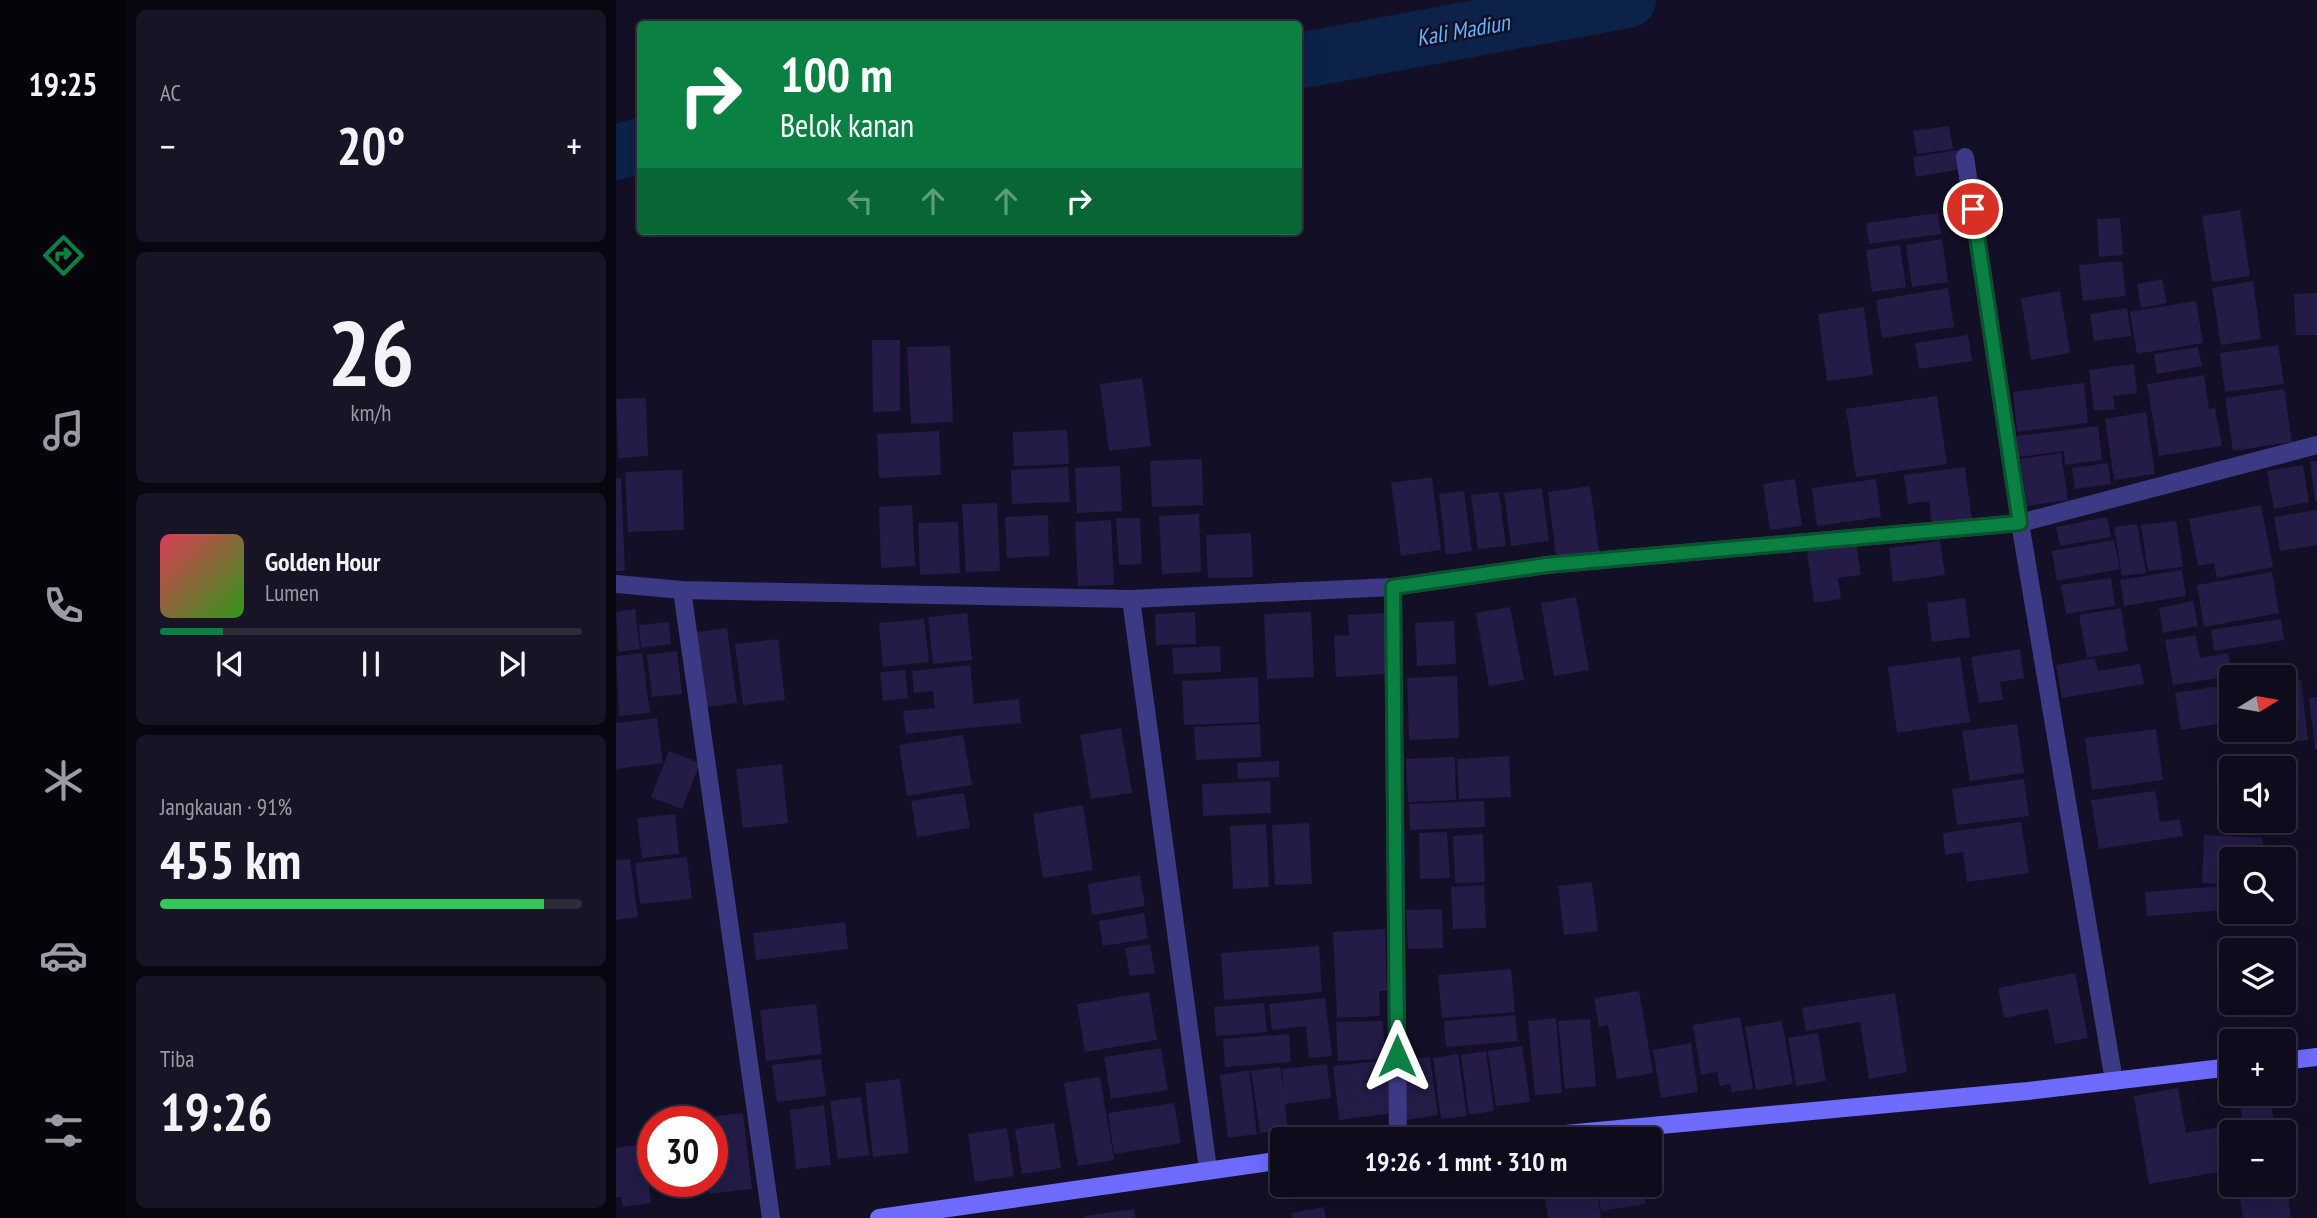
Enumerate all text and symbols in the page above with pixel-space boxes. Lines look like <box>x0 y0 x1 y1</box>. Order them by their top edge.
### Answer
water label: Kali Madiun <box>1414 7 1514 52</box>
text: 100 m <box>780 42 893 106</box>
icon: right <box>665 49 756 140</box>
text: 19:25 <box>28 63 98 105</box>
text: AC <box>160 78 181 107</box>
text: Belok kanan <box>780 104 914 146</box>
text: 20° <box>337 112 405 179</box>
text: − <box>160 121 176 170</box>
text: + <box>566 121 582 170</box>
pin <box>1943 179 2003 239</box>
icon: left <box>841 182 879 220</box>
icon: ahead <box>914 182 952 220</box>
icon: ahead <box>987 182 1025 220</box>
icon: right <box>1060 182 1098 220</box>
icon: arrive <box>1954 190 1992 228</box>
icon: directions <box>39 231 88 280</box>
text: 26 <box>328 293 415 411</box>
text: km/h <box>351 398 391 427</box>
icon: music <box>39 406 88 455</box>
text: Golden Hour <box>265 545 380 578</box>
text: Lumen <box>265 578 319 607</box>
icon: phone <box>39 581 88 630</box>
icon: previous <box>211 645 249 683</box>
icon: pause <box>352 645 390 683</box>
icon: next <box>493 645 531 683</box>
north arrow <box>2219 665 2296 742</box>
map controls <box>2219 665 2296 1197</box>
icon: climate <box>39 756 88 805</box>
button: sound <box>2219 756 2296 833</box>
text: Jangkauan · 91% <box>160 792 292 821</box>
text: 455 km <box>160 826 301 893</box>
button: search <box>2219 847 2296 924</box>
icon: car <box>39 931 88 980</box>
button: layers <box>2219 938 2296 1015</box>
position arrow <box>1360 1019 1434 1093</box>
button: + <box>2219 1029 2296 1106</box>
text: Tiba <box>160 1044 194 1073</box>
text: 19:26 <box>160 1078 272 1145</box>
icon: filters <box>39 1106 88 1155</box>
speed limit sign: 30 <box>637 1106 728 1197</box>
button: − <box>2219 1120 2296 1197</box>
text: 19:26 · 1 mnt · 310 m <box>1365 1145 1567 1178</box>

